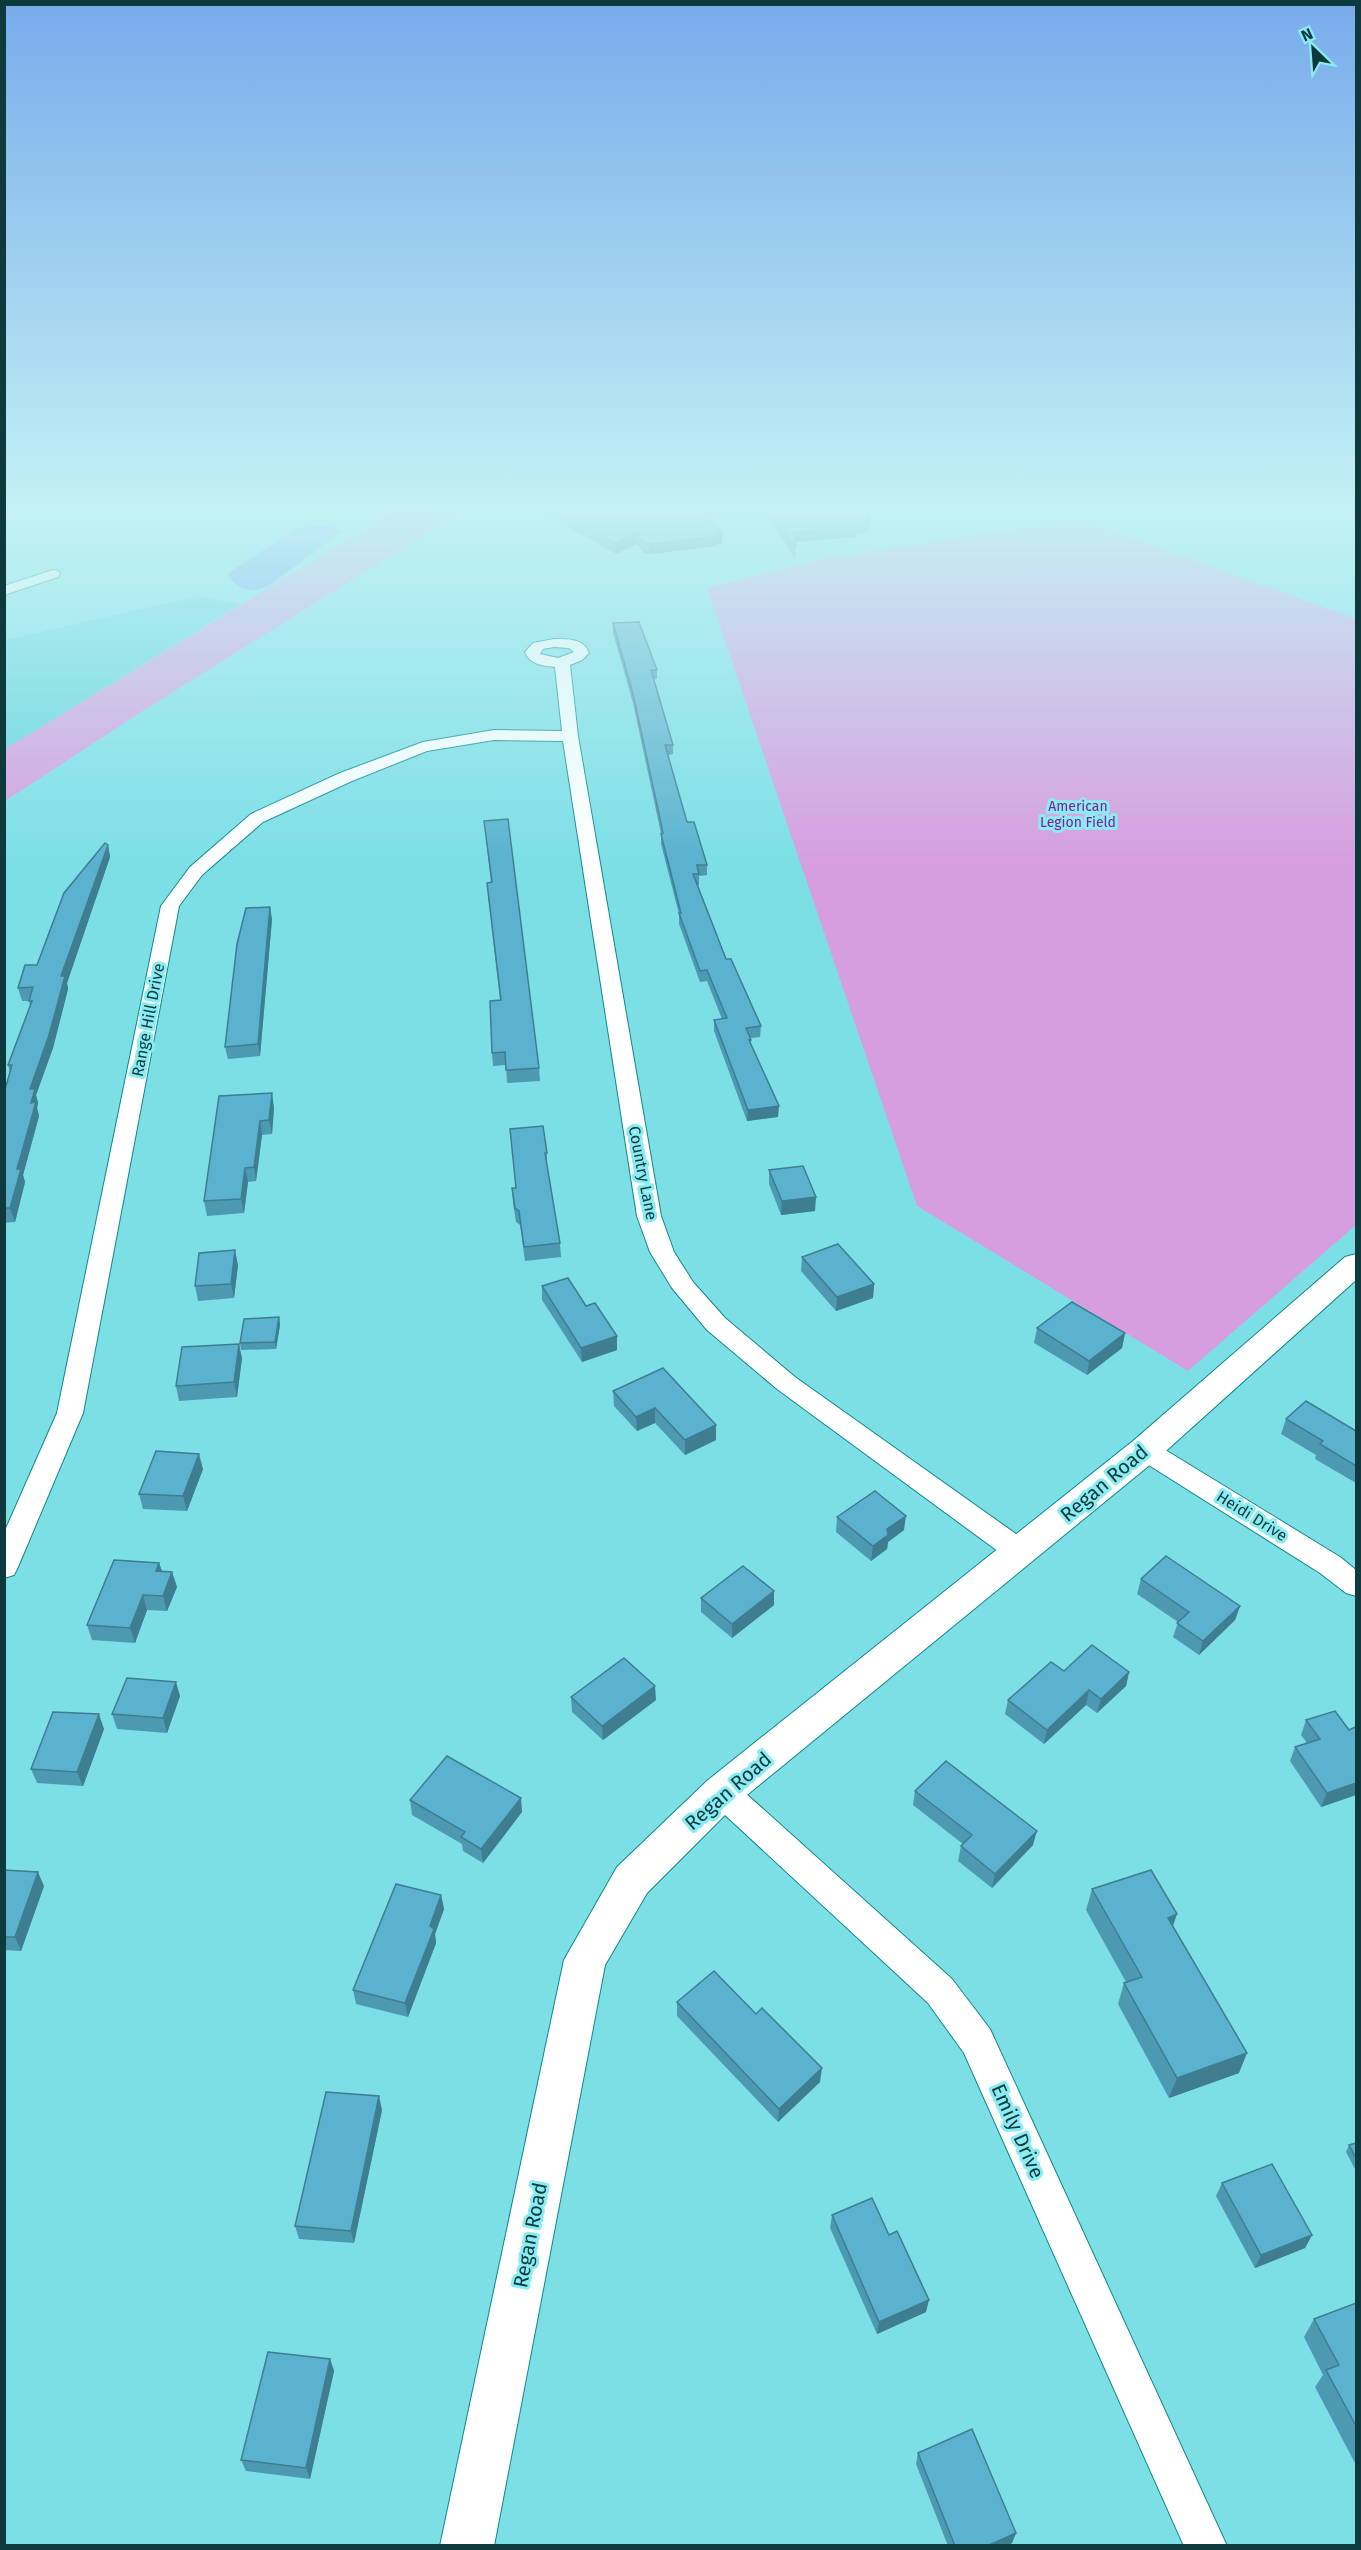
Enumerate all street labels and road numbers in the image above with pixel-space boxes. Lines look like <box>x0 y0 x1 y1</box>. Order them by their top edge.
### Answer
street label: Range Hill Drive <box>128 962 168 1078</box>
street label: Country Lane <box>625 1124 661 1222</box>
street label: Regan Road <box>1055 1439 1153 1527</box>
street label: Heidi Drive <box>1213 1487 1291 1545</box>
street label: Regan Road <box>680 1747 776 1835</box>
street label: Emily Drive <box>987 2080 1049 2182</box>
street label: Regan Road <box>508 2180 552 2290</box>

